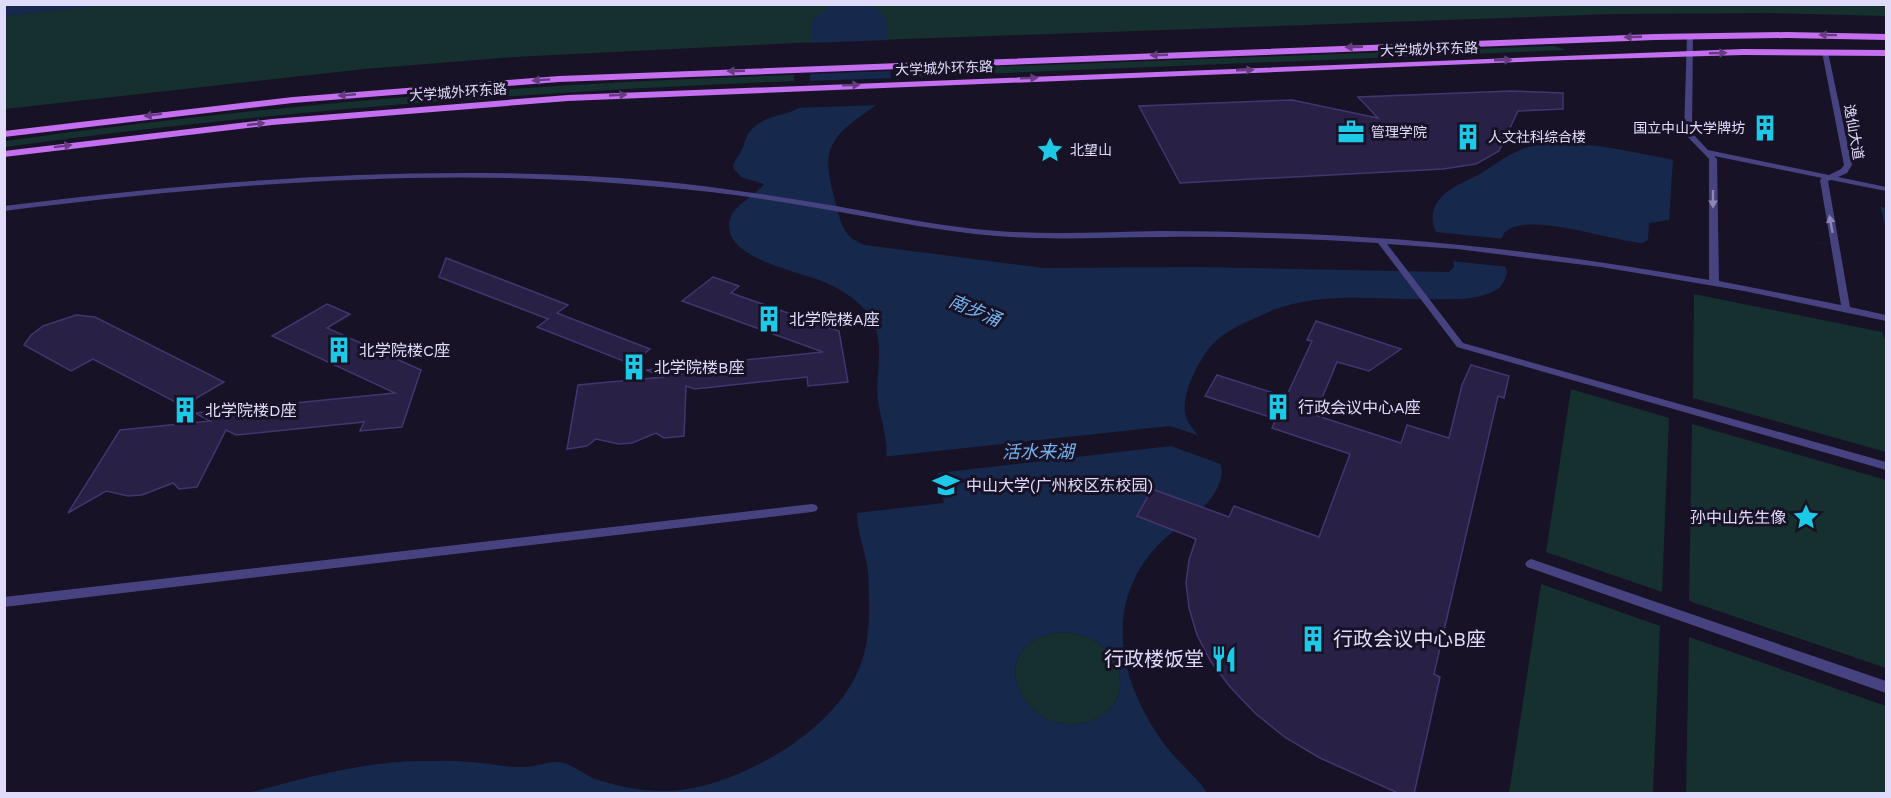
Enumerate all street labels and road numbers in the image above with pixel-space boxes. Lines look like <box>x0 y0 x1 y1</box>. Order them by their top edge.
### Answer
street label: 大学城外环东路 <box>1380 39 1478 59</box>
street label: 大学城外环东路 <box>895 58 993 78</box>
street label: 大学城外环东路 <box>409 81 507 103</box>
street label: 逸仙大道 <box>1841 103 1867 161</box>

